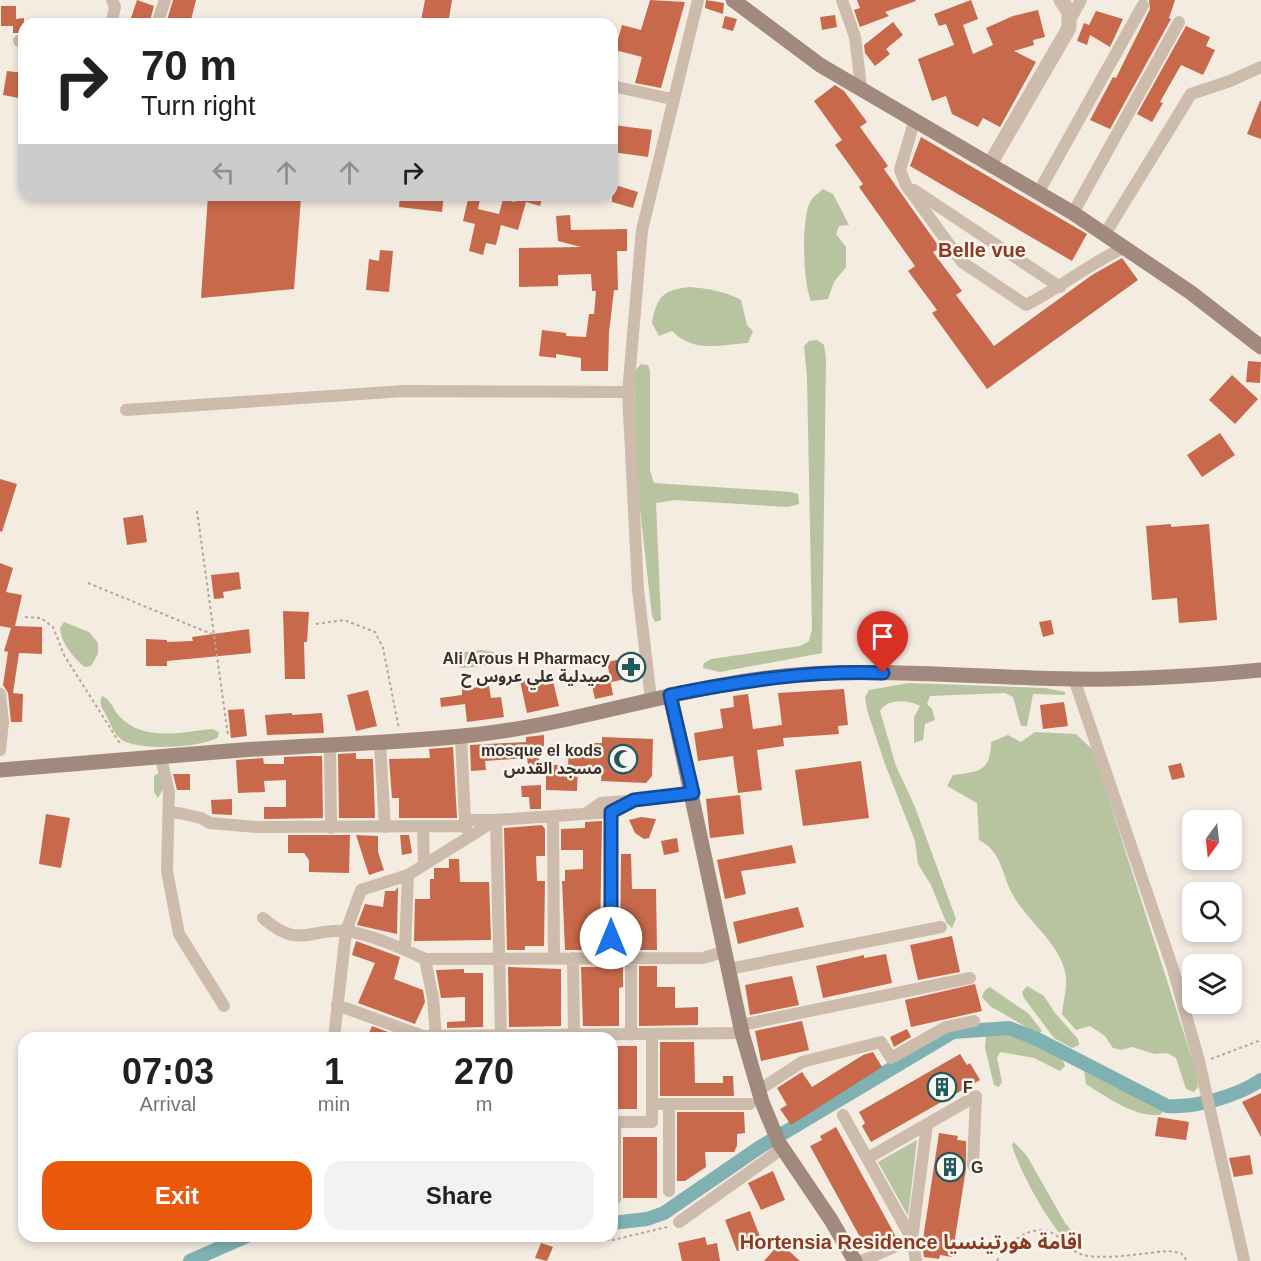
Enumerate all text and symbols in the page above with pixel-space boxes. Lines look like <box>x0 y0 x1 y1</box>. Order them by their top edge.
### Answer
icon: right <box>42 42 120 120</box>
text: 70 m <box>141 42 237 89</box>
text: Turn right <box>141 91 256 121</box>
icon: left <box>207 156 240 189</box>
icon: ahead <box>270 156 303 189</box>
icon: ahead <box>333 156 366 189</box>
icon: right <box>396 156 429 189</box>
district label: Belle vue <box>938 239 1026 261</box>
pin <box>857 611 908 673</box>
icon: arrive <box>866 620 899 653</box>
place label: Ali Arous H Pharmacy صيدلية علي عروس ح <box>443 650 610 690</box>
pharmacy icon: Ali Arous H Pharmacy صيدلية علي عروس ح <box>615 651 647 683</box>
place label: mosque el kods مسجد القدس <box>481 742 602 778</box>
mosque icon: mosque el kods مسجد القدس <box>607 743 639 775</box>
north arrow <box>1182 810 1242 870</box>
map controls <box>1182 810 1242 1014</box>
button: search <box>1182 882 1242 942</box>
position arrow <box>579 906 643 970</box>
button: layers <box>1182 954 1242 1014</box>
text: 07:03 <box>122 1051 214 1092</box>
text: 1 <box>324 1051 344 1092</box>
text: 270 <box>454 1051 514 1092</box>
building icon: F <box>926 1071 958 1103</box>
place label: F <box>963 1079 973 1096</box>
text: Arrival <box>140 1093 196 1115</box>
text: min <box>318 1093 350 1115</box>
text: m <box>476 1093 492 1115</box>
building icon: G <box>934 1151 966 1183</box>
place label: G <box>971 1159 983 1176</box>
button: Exit <box>42 1161 312 1230</box>
button: Share <box>324 1161 594 1230</box>
district label: Hortensia Residence اقامة هورتينسيا <box>740 1231 1082 1254</box>

